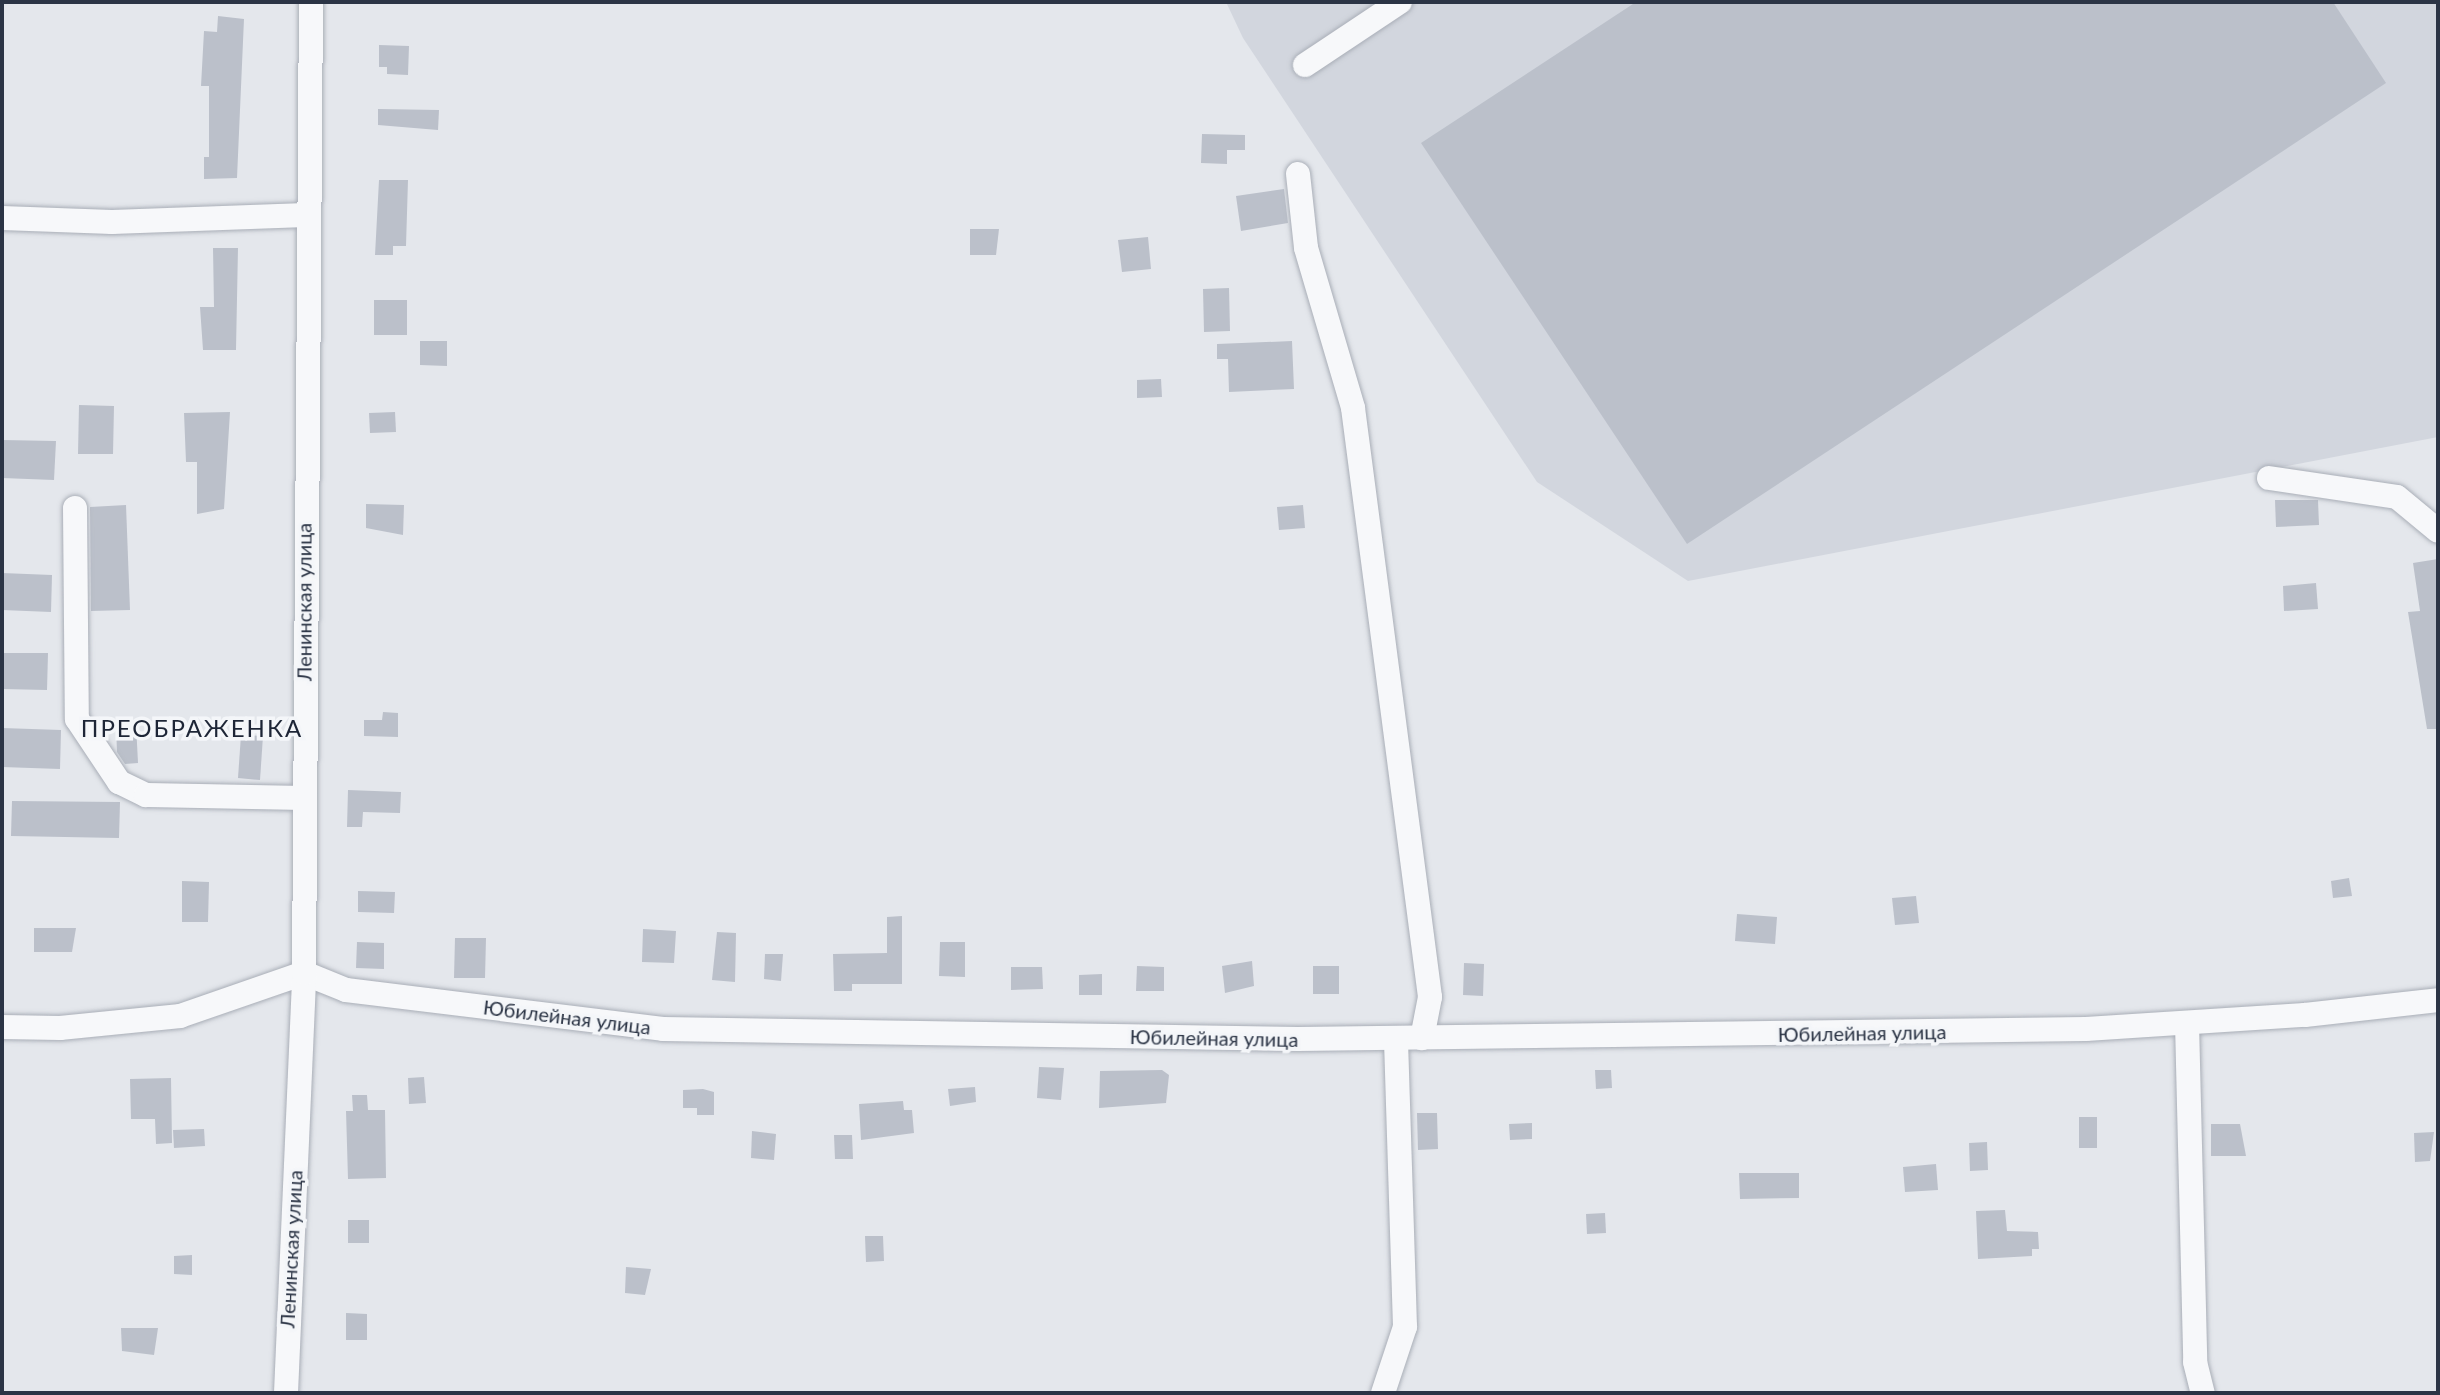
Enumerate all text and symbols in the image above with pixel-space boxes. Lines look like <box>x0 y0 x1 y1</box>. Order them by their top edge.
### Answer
street label: Ленинская улица <box>292 523 316 681</box>
district label: ПРЕОБРАЖЕНКА <box>81 714 303 742</box>
street label: Юбилейная улица <box>482 995 652 1039</box>
street label: Юбилейная улица <box>1778 1020 1946 1046</box>
street label: Юбилейная улица <box>1130 1025 1298 1051</box>
street label: Ленинская улица <box>275 1169 307 1329</box>

